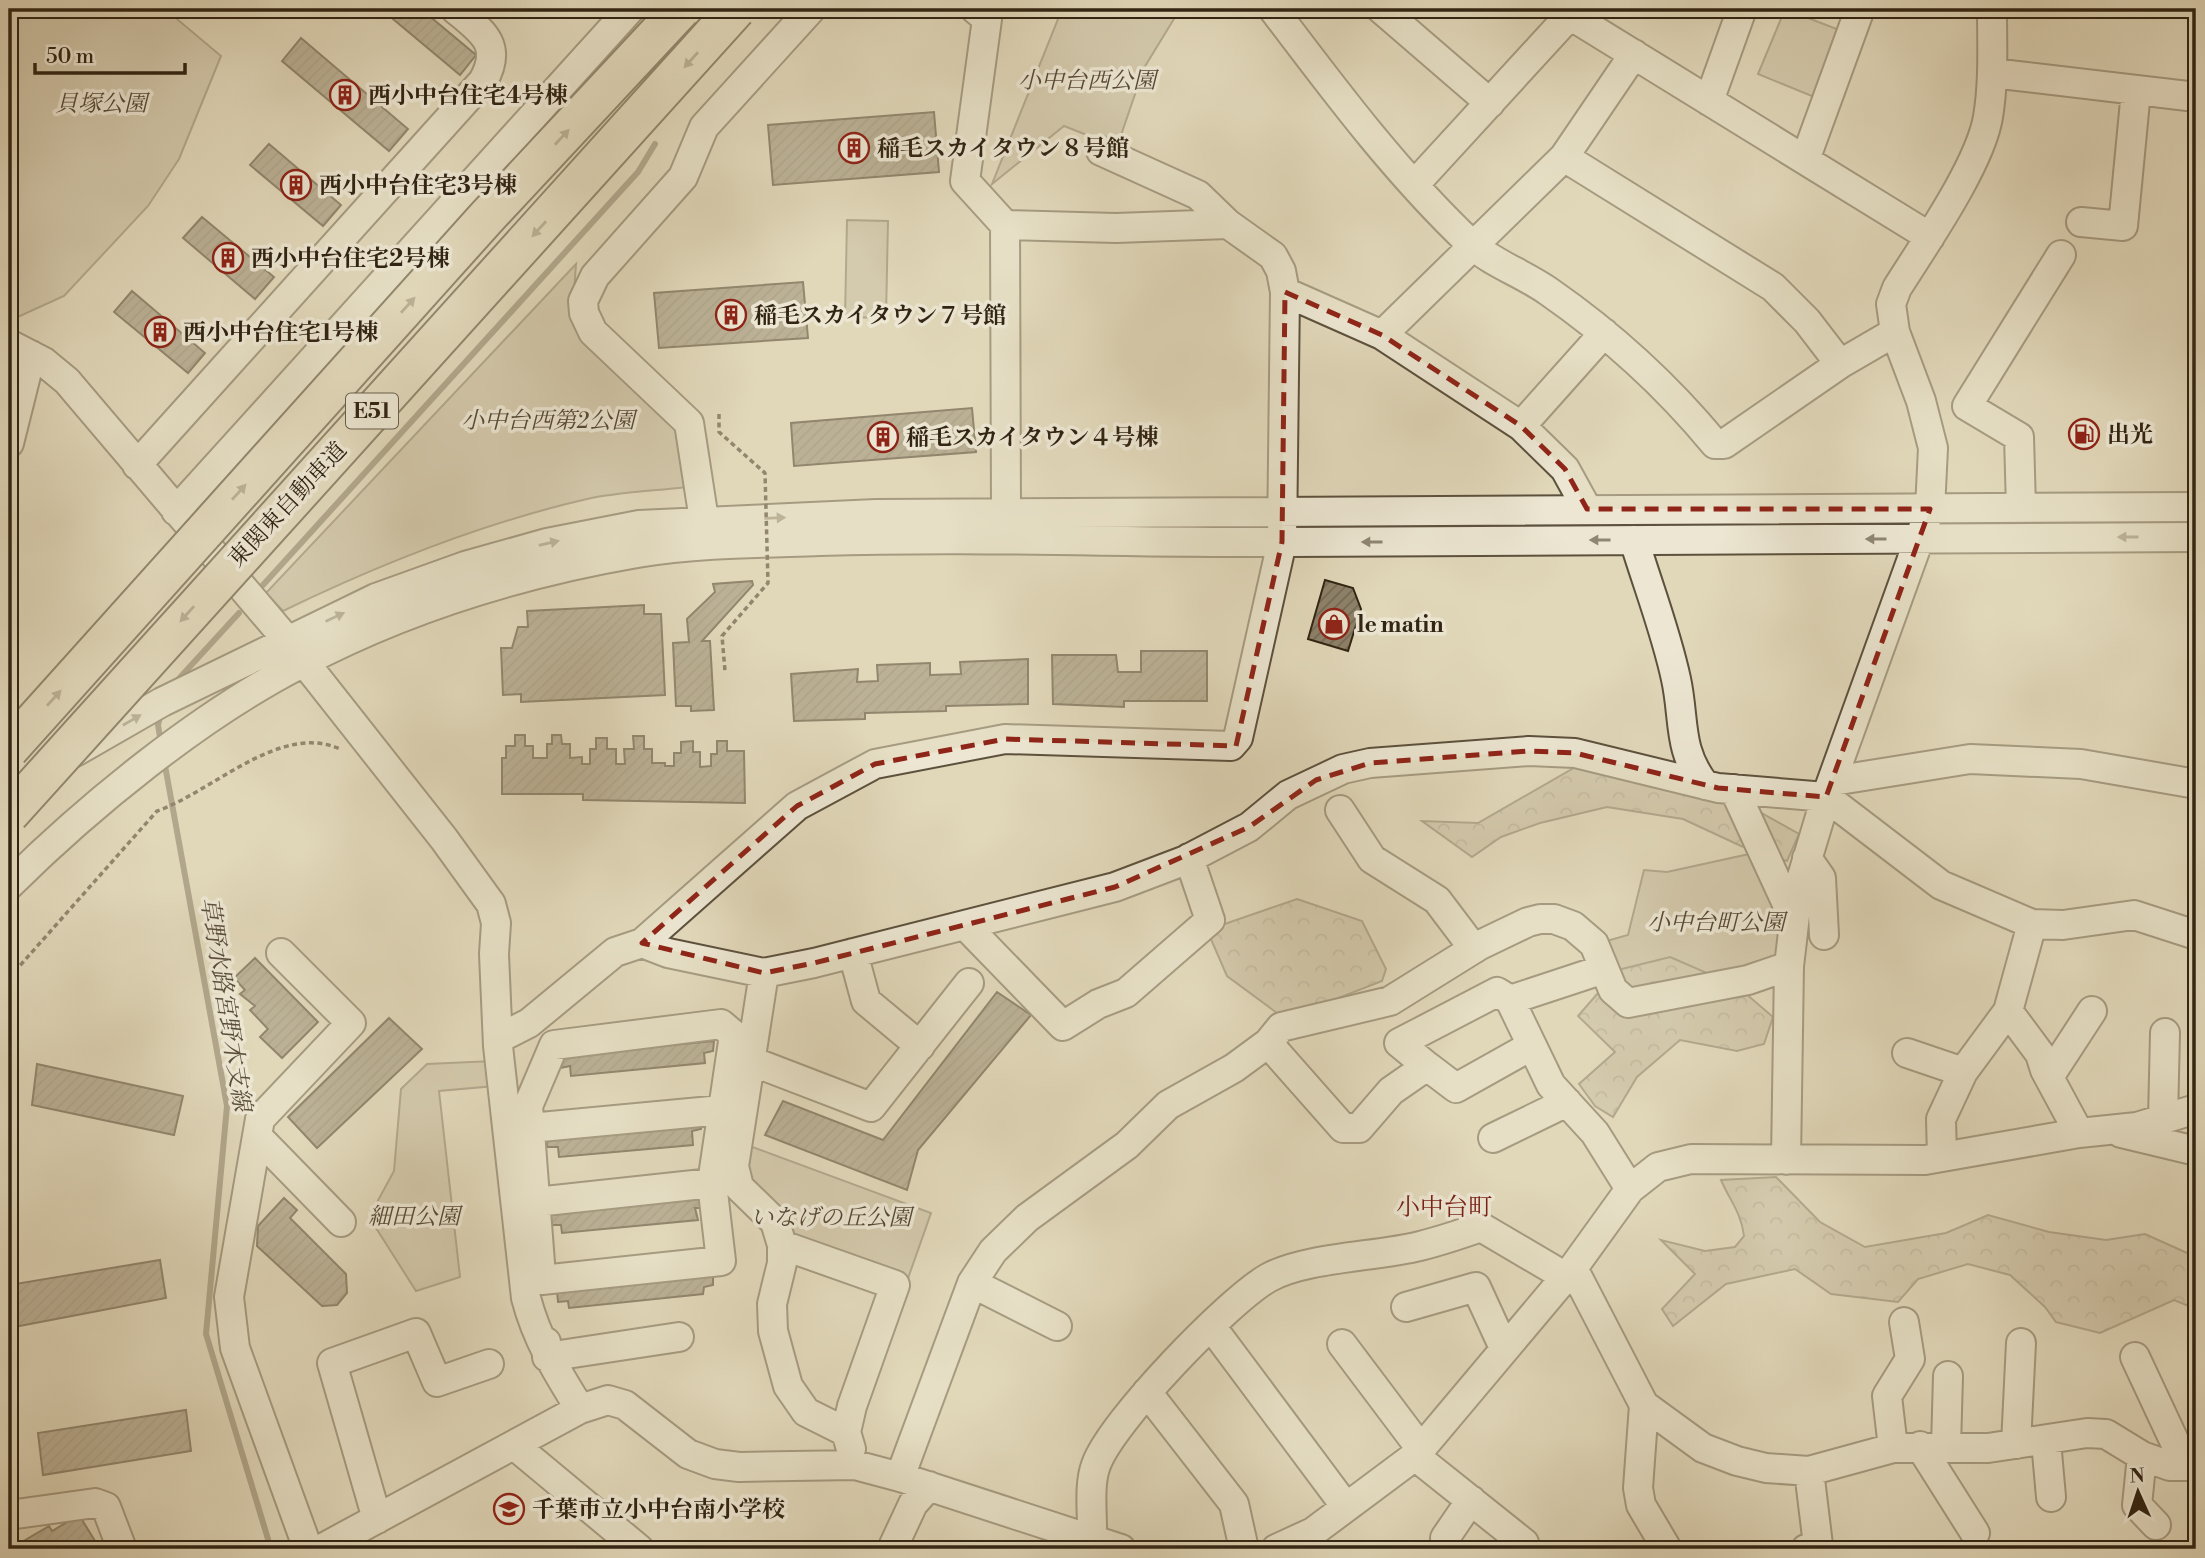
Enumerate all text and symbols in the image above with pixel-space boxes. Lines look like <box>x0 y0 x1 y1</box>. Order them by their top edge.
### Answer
scale bar <box>35 32 186 76</box>
text: 50 m <box>46 44 94 70</box>
one-way arrow <box>684 51 699 68</box>
park label: 小中台西公園 <box>1018 67 1160 95</box>
building icon: 西小中台住宅4号棟 <box>328 78 362 112</box>
place label: 西小中台住宅4号棟 <box>368 82 567 110</box>
park label: 貝塚公園 <box>55 90 151 118</box>
one-way arrow <box>553 129 569 146</box>
building icon: 稲毛スカイタウン８号館 <box>837 131 871 165</box>
place label: 稲毛スカイタウン８号館 <box>877 135 1129 163</box>
building icon: 西小中台住宅3号棟 <box>279 168 313 202</box>
place label: 西小中台住宅3号棟 <box>319 172 517 200</box>
one-way arrow <box>531 220 547 238</box>
building icon: 西小中台住宅2号棟 <box>211 241 245 275</box>
place label: 西小中台住宅2号棟 <box>251 245 449 273</box>
one-way arrow <box>400 296 416 314</box>
building icon: 稲毛スカイタウン７号館 <box>714 298 748 332</box>
place label: 稲毛スカイタウン７号館 <box>754 302 1006 330</box>
building icon: 西小中台住宅1号棟 <box>143 315 177 349</box>
place label: 西小中台住宅1号棟 <box>183 319 378 347</box>
road number: E51 <box>346 394 398 428</box>
park label: 小中台西第2公園 <box>461 407 639 435</box>
fuel station icon: 出光 <box>2067 417 2101 451</box>
building icon: 稲毛スカイタウン４号棟 <box>866 420 900 454</box>
place label: 出光 <box>2107 421 2153 449</box>
place label: 稲毛スカイタウン４号棟 <box>906 424 1158 452</box>
street label: 東関東自動車道 <box>223 436 353 573</box>
one-way arrow <box>231 483 247 501</box>
one-way arrow <box>764 512 786 523</box>
one-way arrow <box>2117 531 2139 543</box>
one-way arrow <box>1865 533 1887 545</box>
one-way arrow <box>1588 534 1610 546</box>
one-way arrow <box>1361 536 1383 548</box>
one-way arrow <box>538 537 560 548</box>
one-way arrow <box>179 605 195 623</box>
shop icon: le matin <box>1317 607 1351 641</box>
one-way arrow <box>325 611 345 623</box>
place label: le matin <box>1357 611 1444 639</box>
one-way arrow <box>46 689 62 707</box>
one-way arrow <box>122 714 141 726</box>
water label: 草野水路宮野木支線 <box>193 895 257 1116</box>
park label: 小中台町公園 <box>1647 909 1789 937</box>
district label: 小中台町 <box>1396 1193 1492 1223</box>
park label: 細田公園 <box>368 1203 464 1231</box>
park label: いなげの丘公園 <box>751 1204 916 1232</box>
north arrow <box>2104 1456 2174 1526</box>
text: N <box>2129 1464 2145 1488</box>
school or university icon: 千葉市立小中台南小学校 <box>492 1492 526 1526</box>
place label: 千葉市立小中台南小学校 <box>532 1496 785 1524</box>

